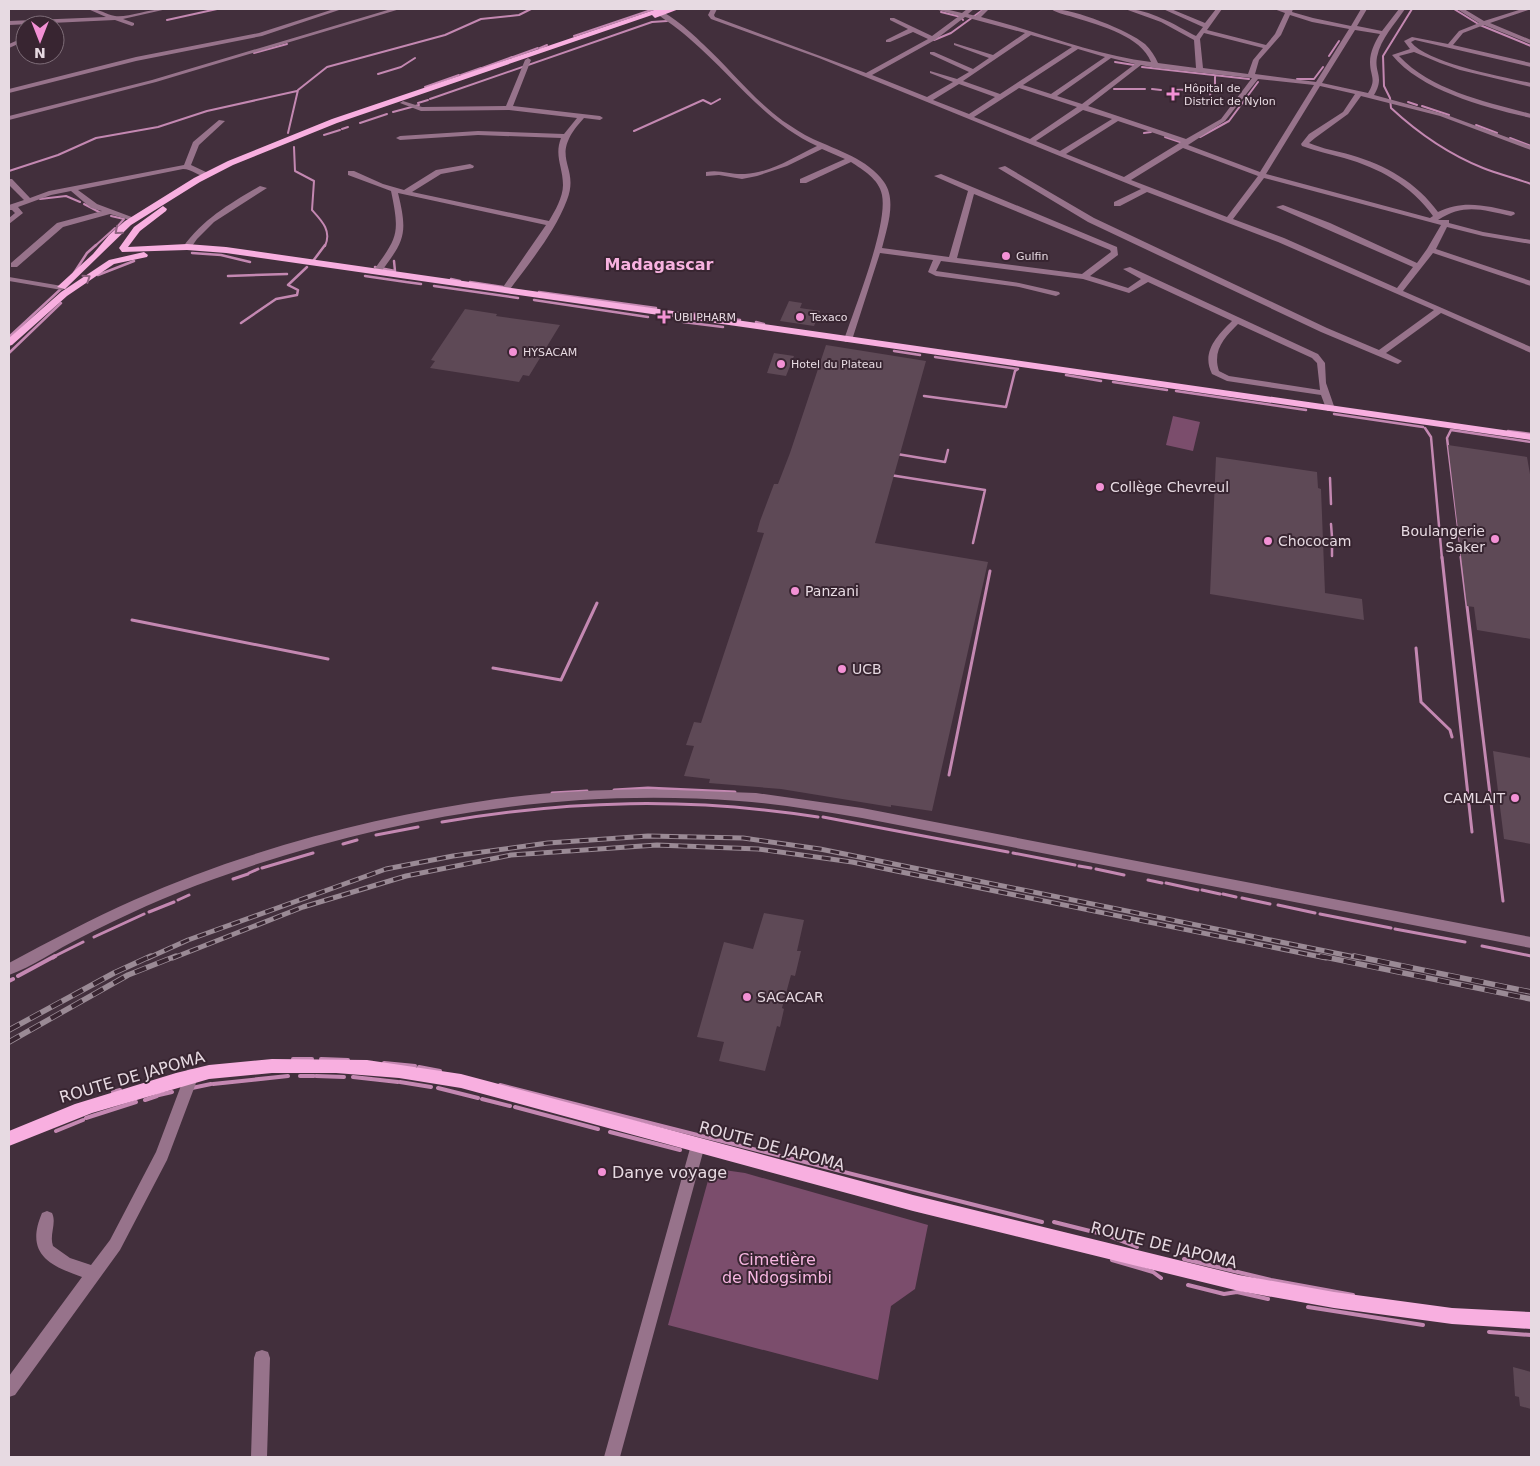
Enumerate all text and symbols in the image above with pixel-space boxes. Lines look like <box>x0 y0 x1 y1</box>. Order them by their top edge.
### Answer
north arrow <box>15 15 65 65</box>
text: N <box>34 45 46 61</box>
place label: Hôpital de District de Nylon <box>1184 82 1276 108</box>
marker: Hôpital de District de Nylon <box>1166 87 1180 101</box>
one-way arrow <box>115 226 124 234</box>
marker: Gulfin <box>1000 250 1012 262</box>
place label: Gulfin <box>1016 250 1048 263</box>
district label: Madagascar <box>605 255 714 274</box>
one-way arrow <box>82 275 91 285</box>
marker: UBI PHARM <box>658 311 670 323</box>
place label: UBI PHARM <box>674 311 736 324</box>
marker: Texaco <box>794 311 806 323</box>
place label: Texaco <box>809 311 848 324</box>
marker: HYSACAM <box>507 346 519 358</box>
place label: HYSACAM <box>523 346 577 359</box>
marker: Hotel du Plateau <box>775 358 787 370</box>
place label: Hotel du Plateau <box>791 358 882 371</box>
place label: Collège Chevreul <box>1110 479 1229 495</box>
marker: Collège Chevreul <box>1094 481 1106 493</box>
place label: Boulangerie Saker <box>1401 523 1485 555</box>
place label: Chococam <box>1278 533 1351 549</box>
marker: Boulangerie Saker <box>1489 533 1501 545</box>
marker: Chococam <box>1262 535 1274 547</box>
place label: Panzani <box>805 583 859 599</box>
marker: Panzani <box>789 585 801 597</box>
place label: UCB <box>852 661 882 677</box>
marker: UCB <box>836 663 848 675</box>
place label: CAMLAIT <box>1443 790 1505 806</box>
marker: CAMLAIT <box>1509 792 1521 804</box>
place label: SACACAR <box>757 989 824 1005</box>
marker: SACACAR <box>741 991 753 1003</box>
street label: ROUTE DE JAPOMA <box>57 1047 207 1107</box>
street label: ROUTE DE JAPOMA <box>697 1117 847 1175</box>
place label: Danye voyage <box>612 1163 727 1182</box>
marker: Danye voyage <box>596 1166 608 1178</box>
street label: ROUTE DE JAPOMA <box>1089 1218 1239 1272</box>
park label: Cimetière de Ndogsimbi <box>722 1250 832 1287</box>

